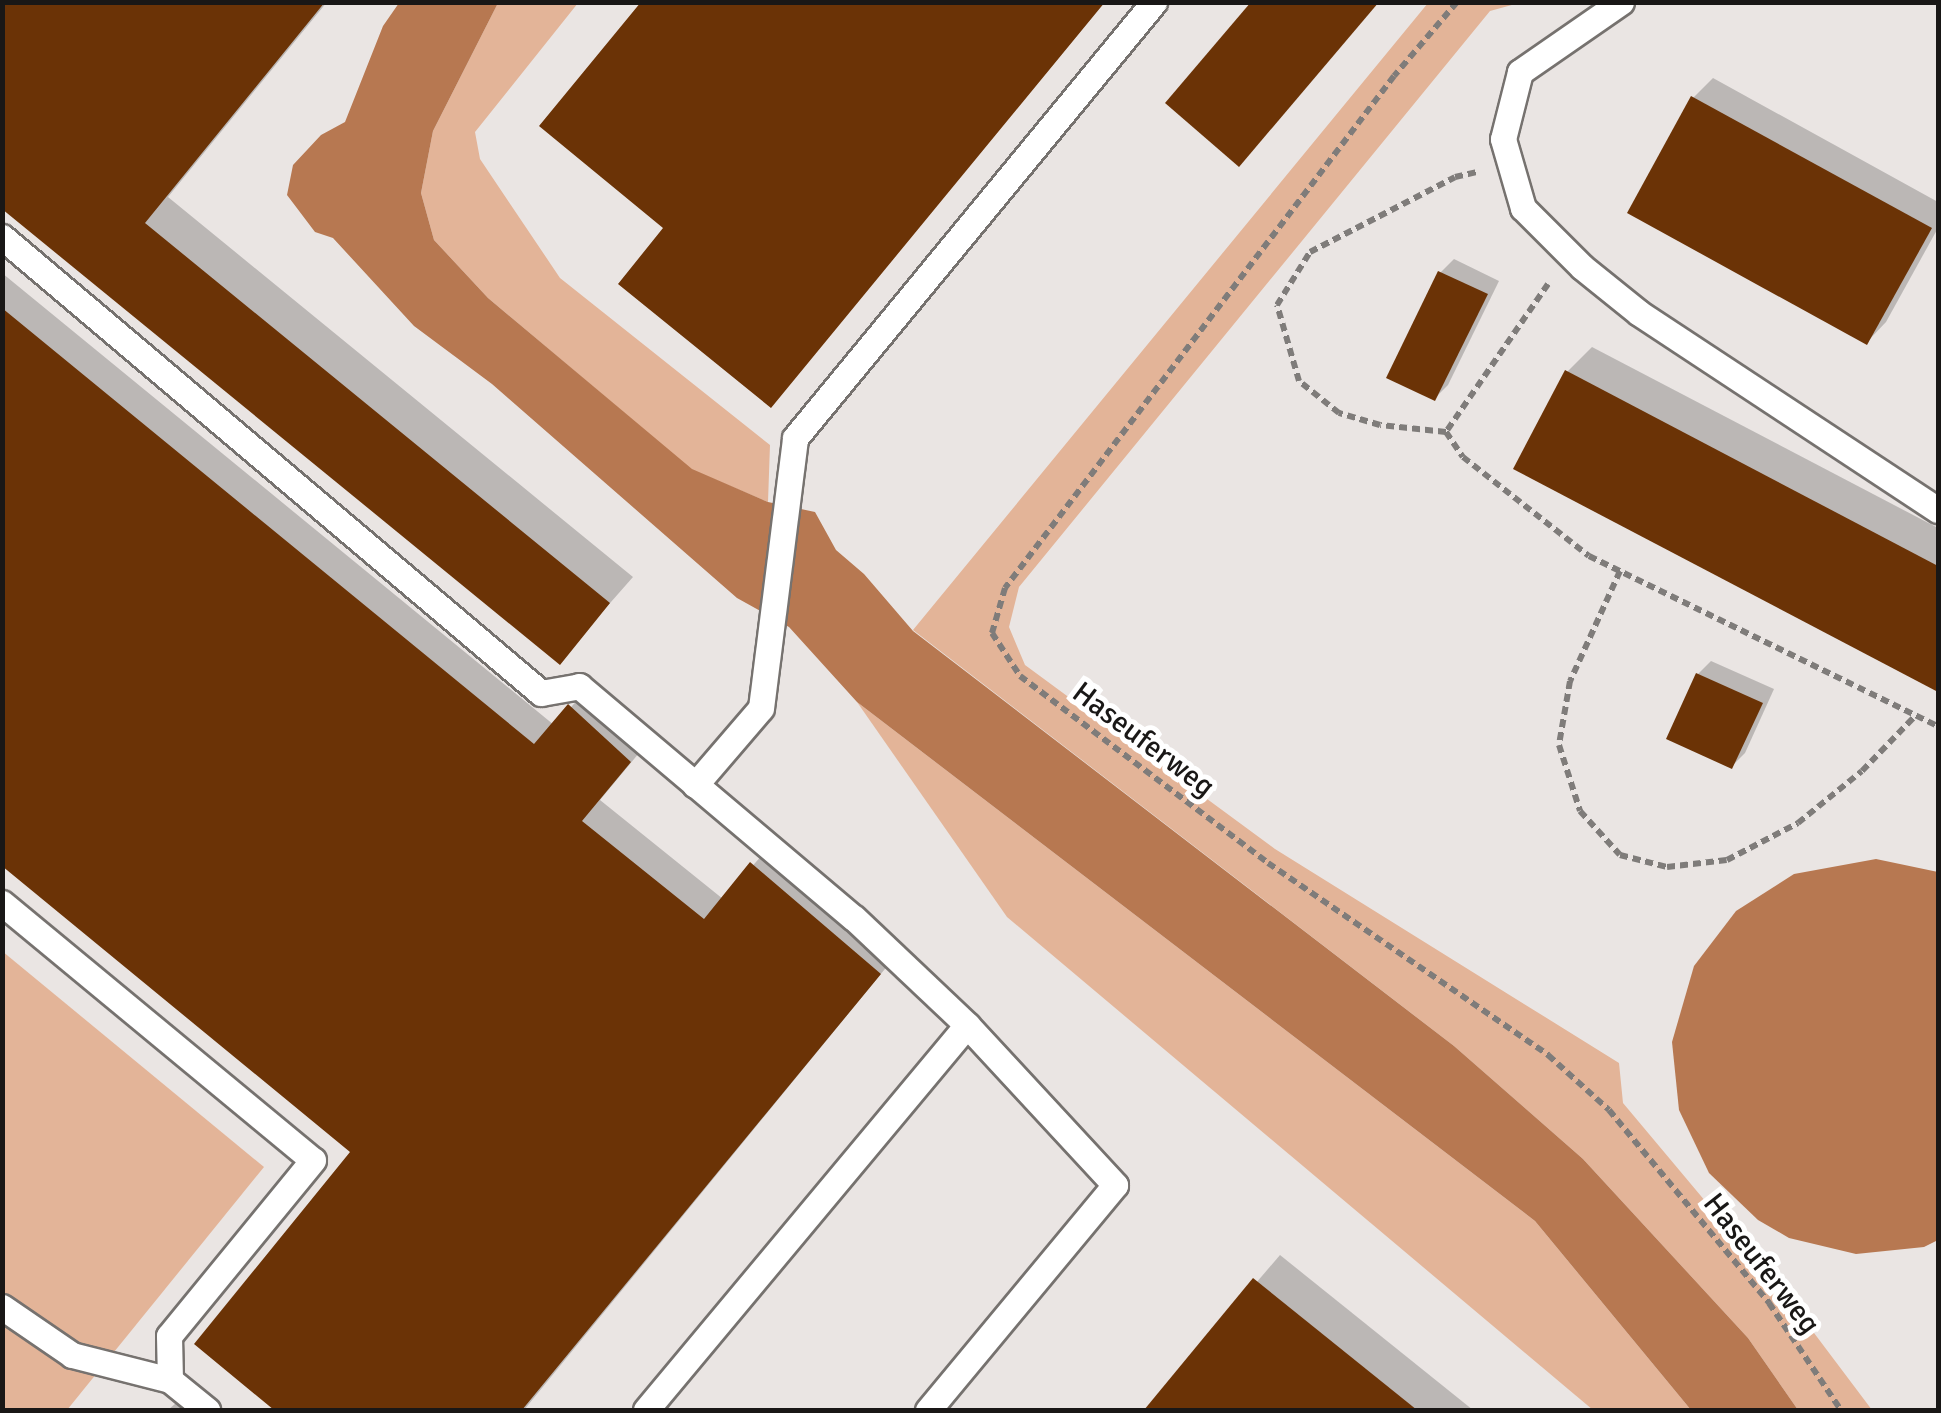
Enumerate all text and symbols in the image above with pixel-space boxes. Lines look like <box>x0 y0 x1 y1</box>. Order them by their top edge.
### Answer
street label: Haseuferweg <box>1065 675 1221 805</box>
street label: Haseuferweg <box>1695 1186 1827 1342</box>

